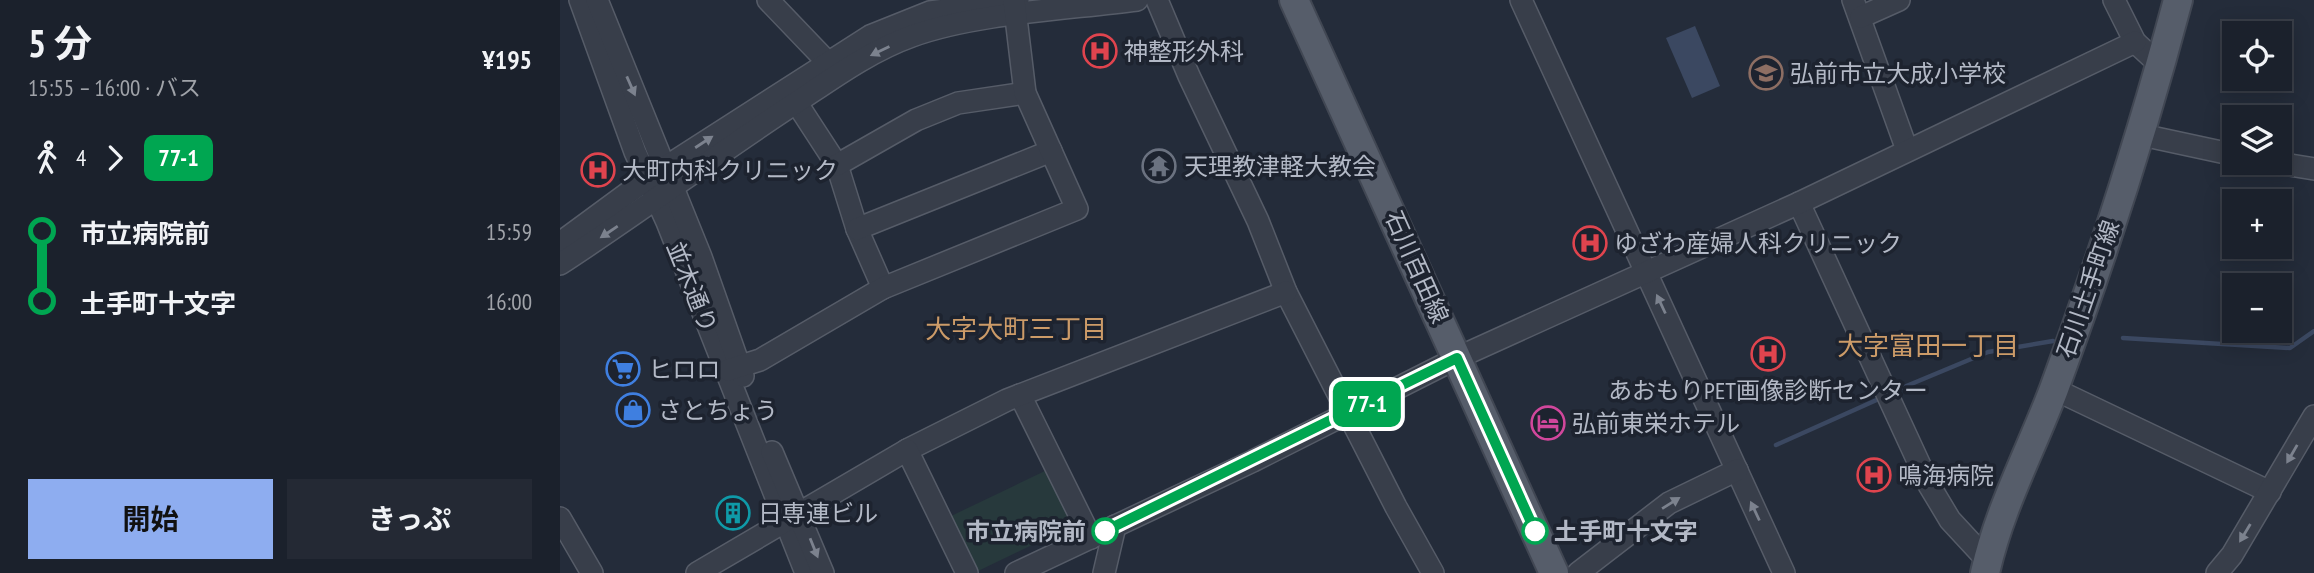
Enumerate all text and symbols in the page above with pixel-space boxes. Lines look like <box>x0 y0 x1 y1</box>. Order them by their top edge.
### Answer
text: 5 分 <box>28 18 92 67</box>
map controls <box>2222 21 2292 343</box>
button: locate <box>2222 21 2292 91</box>
hospital icon: 神整形外科 <box>1081 32 1119 70</box>
place label: 神整形外科 <box>1124 36 1244 67</box>
text: ¥195 <box>482 43 532 76</box>
one-way arrow <box>870 45 890 56</box>
school or university icon: 弘前市立大成小学校 <box>1747 54 1785 92</box>
place label: 弘前市立大成小学校 <box>1790 58 2006 89</box>
text: 15:55 – 16:00 · バス <box>28 73 201 102</box>
one-way arrow <box>625 76 637 96</box>
button: layers <box>2222 105 2292 175</box>
one-way arrow <box>695 136 714 149</box>
icon: walk <box>28 139 66 177</box>
icon: forward <box>96 139 134 177</box>
text: 77-1 <box>158 142 199 173</box>
text: 4 <box>76 143 86 172</box>
temple icon: 天理教津軽大教会 <box>1140 147 1178 185</box>
hospital icon: 大町内科クリニック <box>579 151 617 189</box>
place label: 天理教津軽大教会 <box>1184 151 1376 182</box>
place label: 大町内科クリニック <box>622 155 838 186</box>
button: + <box>2222 189 2292 259</box>
street label: 石川百田線 <box>1378 206 1456 328</box>
street label: 石川土手町線 <box>2050 216 2126 362</box>
text: 市立病院前 <box>80 217 210 250</box>
text: 15:59 <box>486 217 532 246</box>
hospital icon: ゆざわ産婦人科クリニック <box>1571 224 1609 262</box>
one-way arrow <box>600 225 618 239</box>
place label: ゆざわ産婦人科クリニック <box>1614 228 1902 259</box>
street label: 並木通り <box>660 237 724 337</box>
button: − <box>2222 273 2292 343</box>
text: 土手町十文字 <box>80 287 236 320</box>
text: 16:00 <box>486 287 532 316</box>
one-way arrow <box>1655 294 1667 314</box>
district label: 大字大町三丁目 <box>925 312 1107 345</box>
district label: 大字富田一丁目 <box>1837 329 2019 362</box>
hospital icon: あおもりPET画像診断センター <box>1749 335 1787 373</box>
supermarket icon: ヒロロ <box>604 350 642 388</box>
place label: ヒロロ <box>648 354 720 385</box>
place label: あおもりPET画像診断センター <box>1608 375 1928 406</box>
line badge: 77-1 <box>1318 381 1416 427</box>
text: 77-1 <box>1347 388 1387 419</box>
shop icon: さとちょう <box>614 391 652 429</box>
place label: さとちょう <box>658 395 778 426</box>
hotel icon: 弘前東栄ホテル <box>1529 404 1567 442</box>
place label: 弘前東栄ホテル <box>1572 408 1740 439</box>
one-way arrow <box>2286 445 2298 464</box>
hospital icon: 鳴海病院 <box>1855 456 1893 494</box>
place label: 鳴海病院 <box>1898 460 1994 491</box>
button: 開始 <box>28 479 273 559</box>
button: きっぷ <box>287 479 532 559</box>
building icon: 日専連ビル <box>714 494 752 532</box>
one-way arrow <box>1662 497 1681 510</box>
place label: 日専連ビル <box>758 498 878 529</box>
one-way arrow <box>1749 501 1761 521</box>
place label: 市立病院前 <box>966 516 1086 547</box>
place label: 土手町十文字 <box>1554 516 1698 547</box>
marker: 市立病院前 <box>1092 518 1118 544</box>
marker: 土手町十文字 <box>1522 518 1548 544</box>
one-way arrow <box>2239 524 2251 543</box>
one-way arrow <box>809 538 820 559</box>

